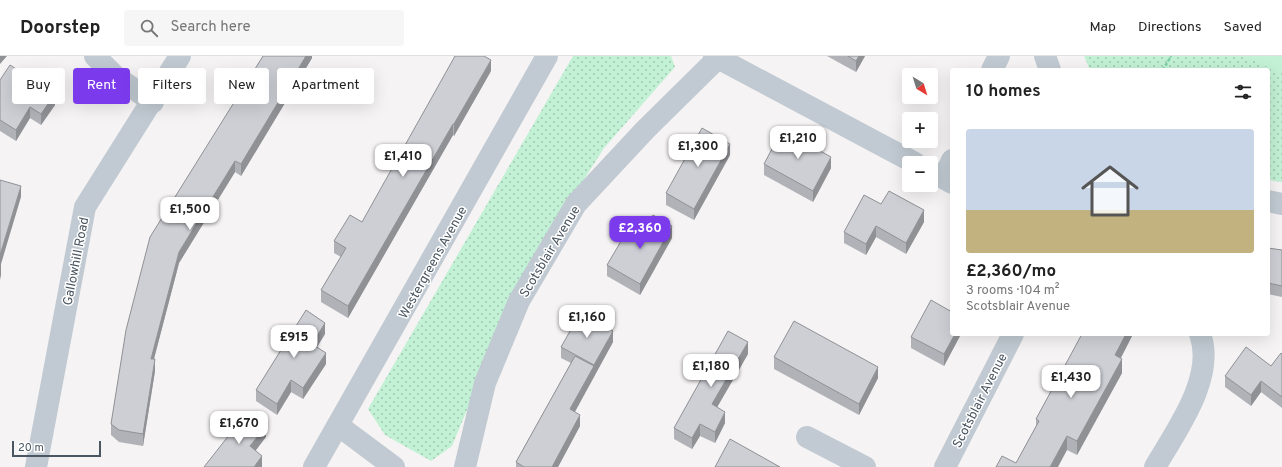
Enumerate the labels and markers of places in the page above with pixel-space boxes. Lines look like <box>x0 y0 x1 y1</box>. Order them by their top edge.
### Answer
pin: £1,210 <box>765 126 831 160</box>
pin: £1,300 <box>665 134 731 168</box>
pin: £1,410 <box>370 144 436 178</box>
pin: £1,500 <box>157 197 223 231</box>
pin: £2,360 <box>607 216 673 250</box>
pin: £1,160 <box>554 305 620 339</box>
pin: £915 <box>270 325 318 359</box>
pin: £1,180 <box>678 354 744 388</box>
pin: £1,430 <box>1038 365 1104 399</box>
pin: £1,670 <box>206 411 272 445</box>

